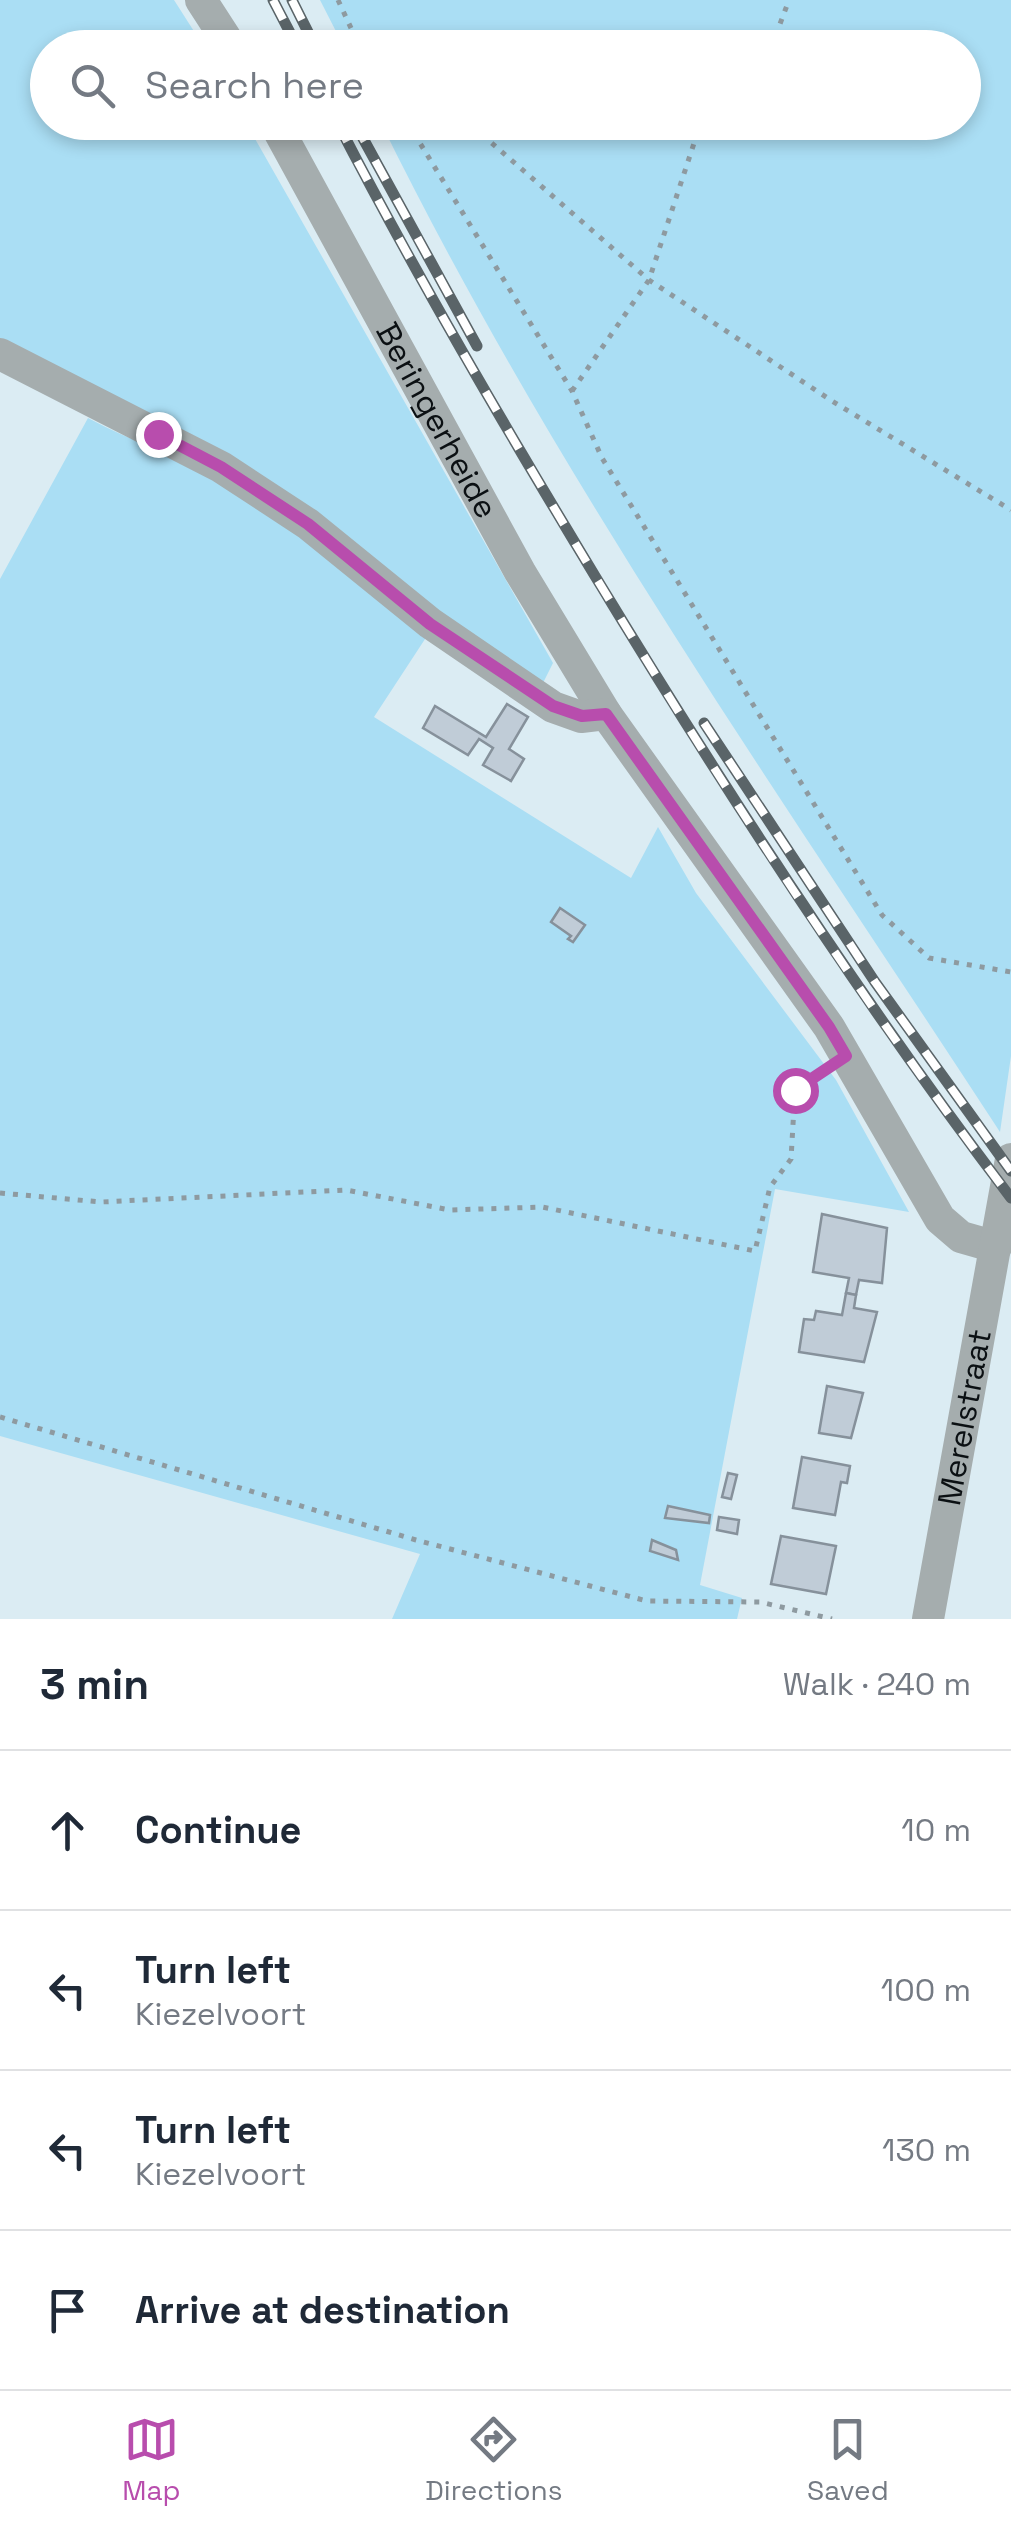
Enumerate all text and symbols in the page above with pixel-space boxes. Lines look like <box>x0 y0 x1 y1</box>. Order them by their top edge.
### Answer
search box <box>30 30 981 140</box>
icon: search <box>65 58 120 113</box>
text: Search here <box>145 61 364 109</box>
street label: Beringerheide <box>367 315 507 525</box>
route end <box>136 412 182 458</box>
route start <box>773 1068 819 1114</box>
street label: Merelstraat <box>929 1326 1000 1509</box>
text: 3 min <box>40 1658 149 1711</box>
text: Walk · 240 m <box>783 1664 971 1704</box>
icon: ahead <box>40 1803 95 1858</box>
text: Continue <box>135 1806 301 1854</box>
text: 10 m <box>901 1810 971 1850</box>
text: Turn left <box>135 1946 291 1994</box>
icon: left <box>40 1963 95 2018</box>
text: 100 m <box>881 1970 971 2010</box>
text: Kiezelvoort <box>135 1994 307 2034</box>
text: Turn left <box>135 2106 291 2154</box>
icon: left <box>40 2123 95 2178</box>
text: 130 m <box>882 2130 971 2170</box>
text: Kiezelvoort <box>135 2154 307 2194</box>
icon: arrive <box>40 2283 95 2338</box>
text: Arrive at destination <box>135 2286 510 2334</box>
tab: Map <box>122 2412 181 2508</box>
tab: Directions <box>425 2412 562 2508</box>
tab: Saved <box>807 2412 889 2508</box>

